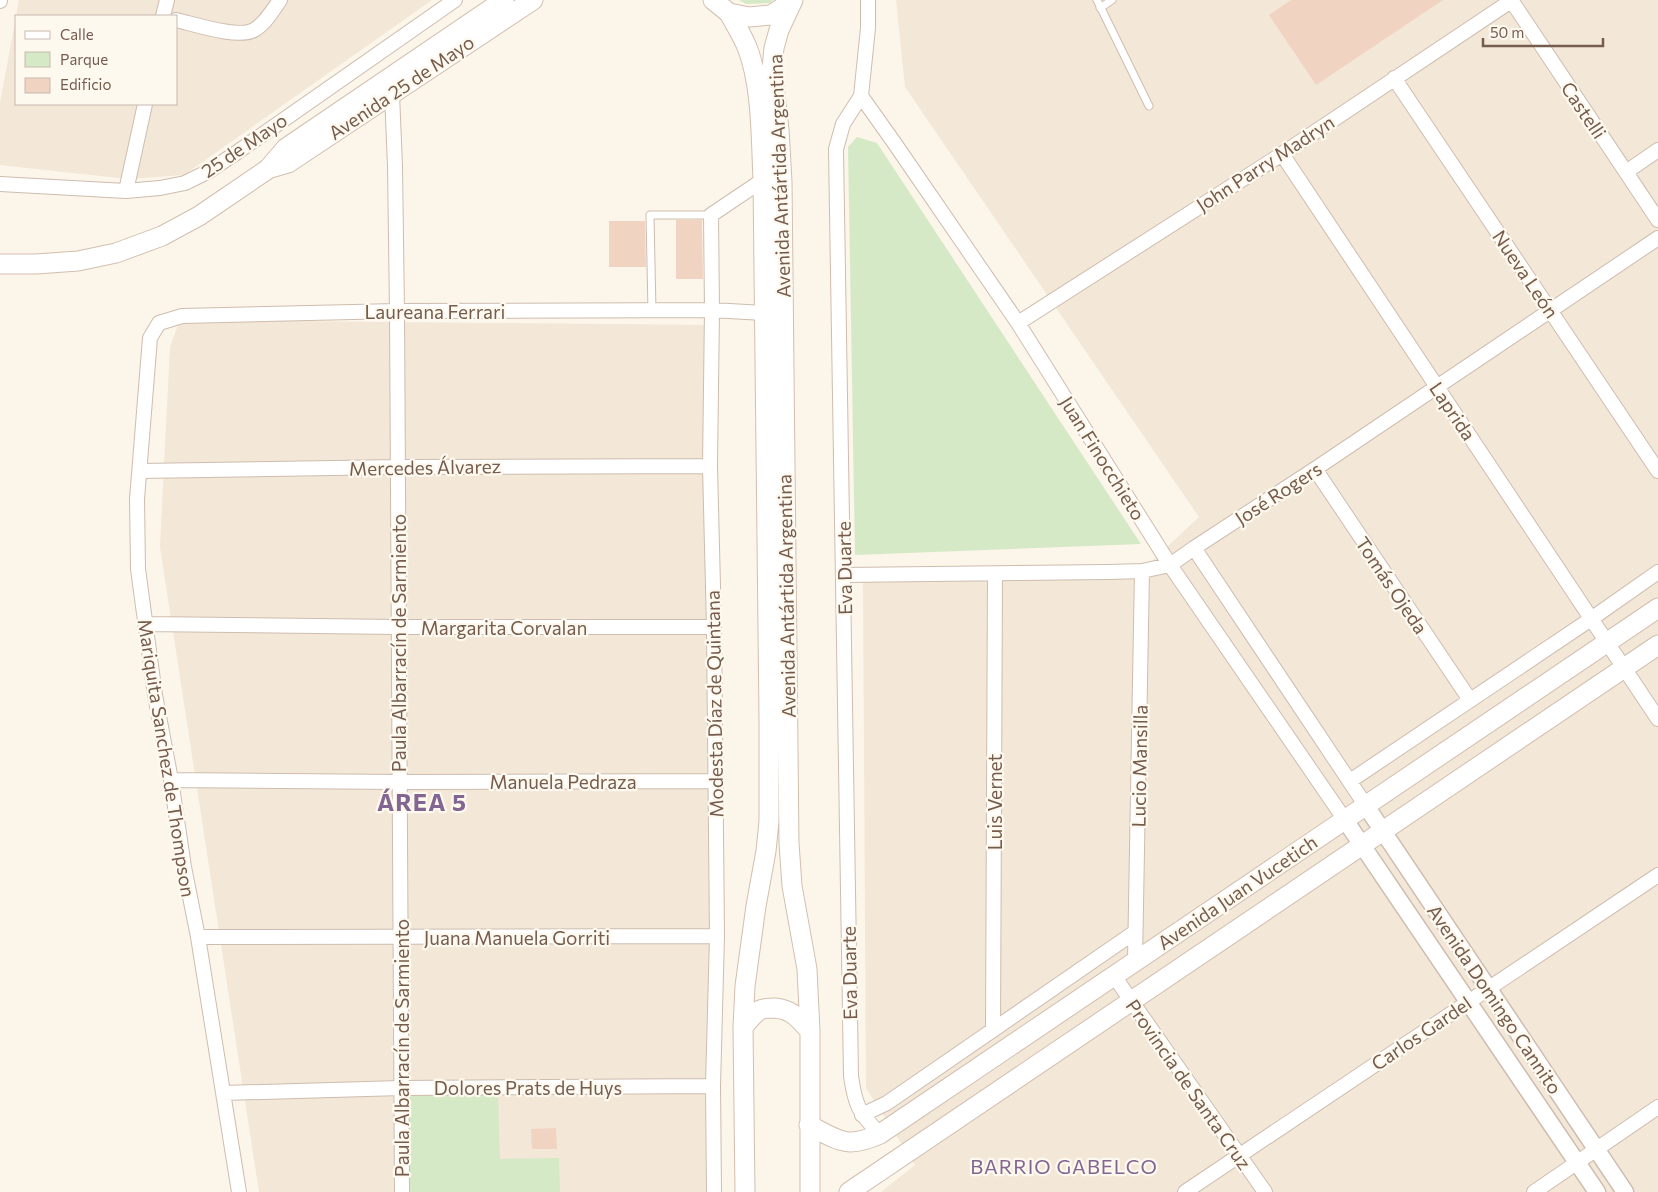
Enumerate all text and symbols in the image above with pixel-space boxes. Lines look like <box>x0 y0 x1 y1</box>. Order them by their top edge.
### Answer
legend <box>15 15 178 105</box>
scale bar <box>1483 15 1603 47</box>
text: 50 m <box>1490 23 1524 41</box>
text: Calle <box>60 25 94 43</box>
street label: Avenida 25 de Mayo <box>324 30 478 144</box>
text: Parque <box>60 50 108 68</box>
street label: Avenida Antártida Argentina <box>763 54 795 298</box>
text: Edificio <box>60 75 111 93</box>
street label: Castelli <box>1557 77 1611 143</box>
street label: 25 de Mayo <box>197 108 291 182</box>
street label: John Parry Madryn <box>1192 110 1338 216</box>
street label: Nueva León <box>1488 226 1564 322</box>
street label: Laureana Ferrari <box>364 300 506 323</box>
street label: Laprida <box>1425 377 1481 445</box>
street label: Juan Finocchieto <box>1056 392 1150 524</box>
street label: Mercedes Álvarez <box>349 454 501 480</box>
street label: José Rogers <box>1230 457 1326 529</box>
street label: Avenida Antártida Argentina <box>772 474 800 718</box>
street label: Paula Albarracín de Sarmiento <box>387 514 410 772</box>
street label: Eva Duarte <box>832 521 856 615</box>
street label: Tomás Ojeda <box>1351 532 1433 638</box>
street label: Modesta Díaz de Quintana <box>701 590 727 818</box>
street label: Margarita Corvalan <box>421 616 587 639</box>
street label: Mariquita Sanchez de Thompson <box>134 617 200 899</box>
street label: Lucio Mansilla <box>1126 704 1152 828</box>
street label: Luis Vernet <box>983 754 1006 850</box>
street label: Manuela Pedraza <box>489 770 637 793</box>
district label: ÁREA 5 <box>377 787 467 816</box>
street label: Avenida Juan Vucetich <box>1153 830 1321 954</box>
street label: Avenida Domingo Cannito <box>1423 900 1567 1098</box>
street label: Paula Albarracín de Sarmiento <box>390 919 413 1177</box>
street label: Juana Manuela Gorriti <box>424 926 610 949</box>
street label: Eva Duarte <box>837 926 861 1020</box>
street label: Carlos Gardel <box>1367 991 1475 1075</box>
street label: Provincia de Santa Cruz <box>1122 995 1256 1173</box>
street label: Dolores Prats de Huys <box>434 1076 622 1099</box>
district label: BARRIO GABELCO <box>970 1154 1158 1178</box>

